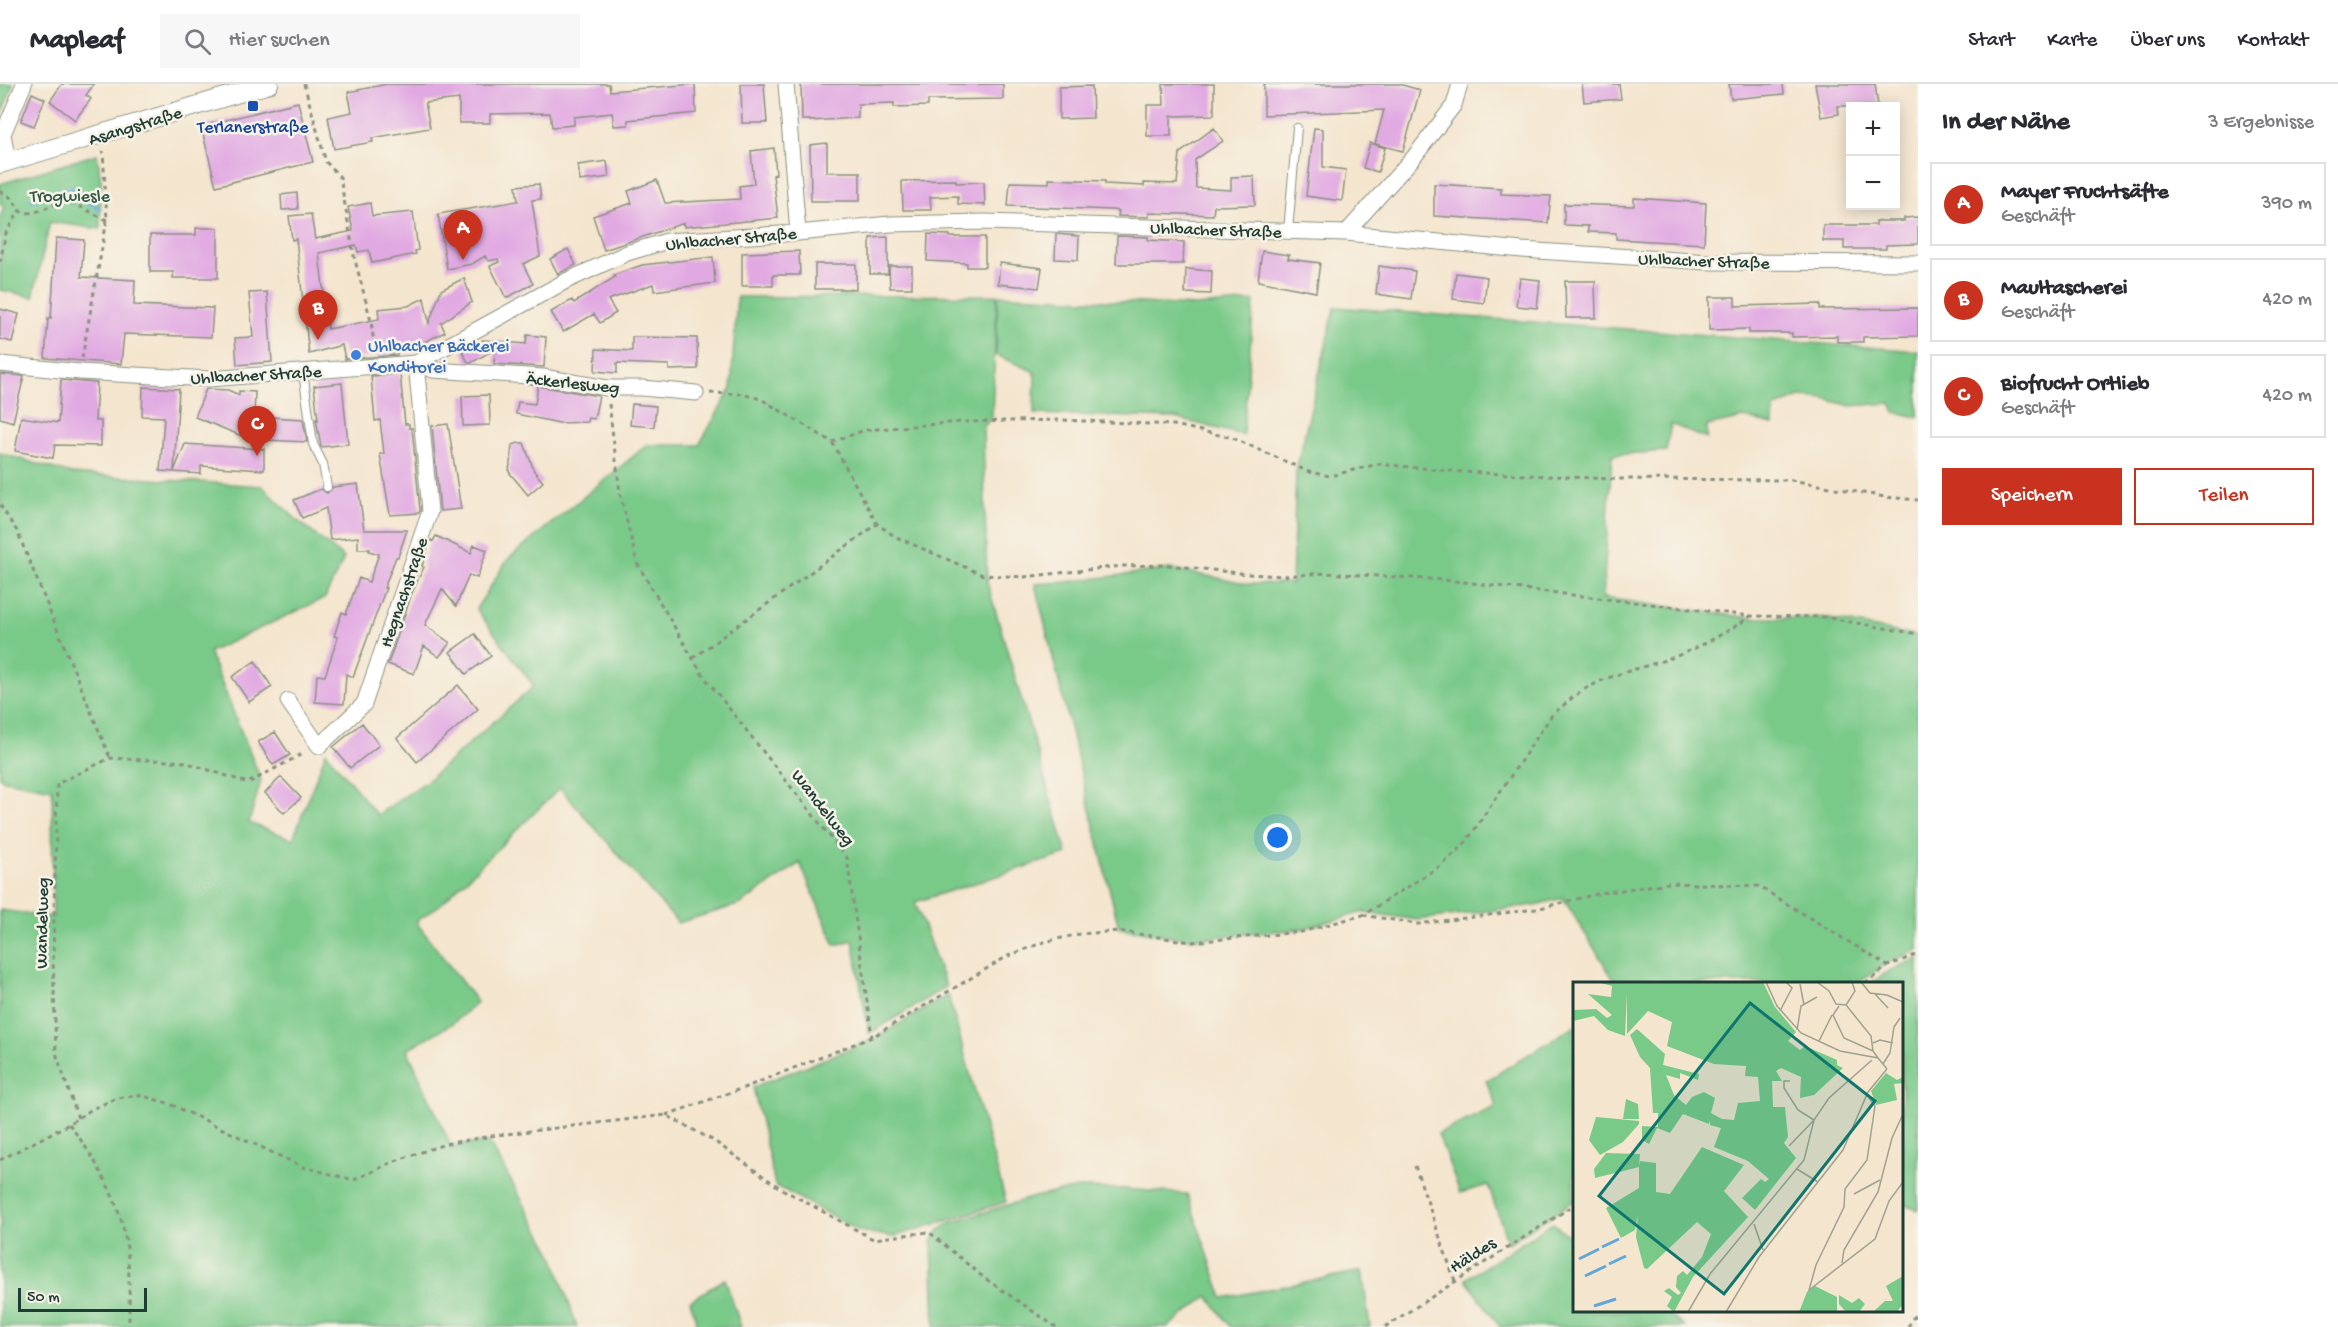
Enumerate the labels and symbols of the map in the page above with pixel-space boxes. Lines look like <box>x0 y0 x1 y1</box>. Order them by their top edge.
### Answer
marker: Terlanerstraße <box>246 99 260 113</box>
street label: Asangstraße <box>86 103 186 152</box>
place label: Terlanerstraße <box>196 118 309 139</box>
park label: Trogwiesle <box>29 187 111 208</box>
pin: A <box>444 210 482 260</box>
street label: Uhlbacher Straße <box>1150 219 1283 244</box>
street label: Uhlbacher Straße <box>665 224 798 257</box>
street label: Uhlbacher Straße <box>1638 250 1771 275</box>
pin: B <box>298 290 338 340</box>
place label: Uhlbacher Bäckerei Konditorei <box>368 337 510 379</box>
marker: Uhlbacher Bäckerei Konditorei <box>349 348 363 362</box>
street label: Uhlbacher Straße <box>190 363 323 390</box>
street label: Äckerlesweg <box>525 369 620 400</box>
pin: C <box>238 406 276 456</box>
street label: Hegnachstraße <box>377 535 434 650</box>
street label: Wandelweg <box>786 766 858 851</box>
your location <box>1263 823 1292 852</box>
street label: Wandelweg <box>32 877 55 969</box>
inset map <box>1573 982 1903 1312</box>
street label: Häldes <box>1446 1233 1501 1279</box>
scale bar <box>18 1285 147 1312</box>

